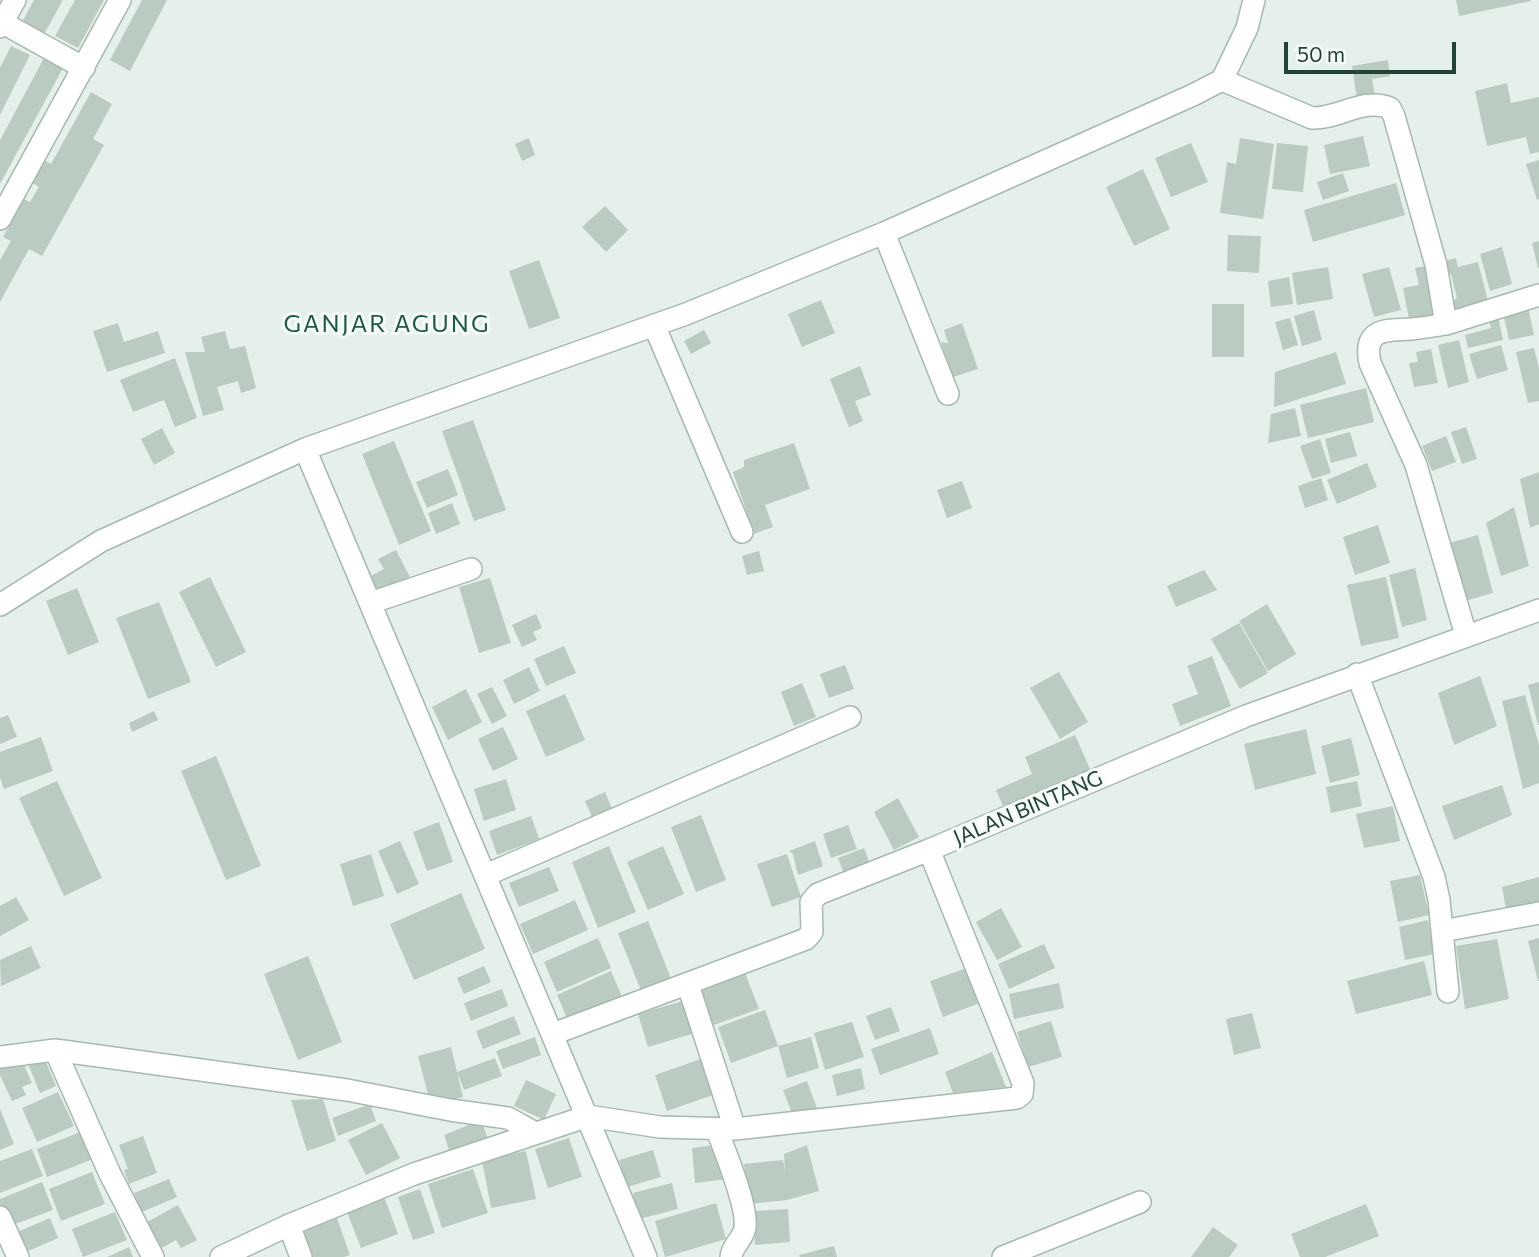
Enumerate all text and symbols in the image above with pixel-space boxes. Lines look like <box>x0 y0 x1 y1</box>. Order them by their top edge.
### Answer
scale bar <box>1287 28 1458 72</box>
text: 50 m <box>1297 41 1345 66</box>
district label: GANJAR AGUNG <box>285 310 489 338</box>
street label: JALAN BINTANG <box>950 765 1106 851</box>

